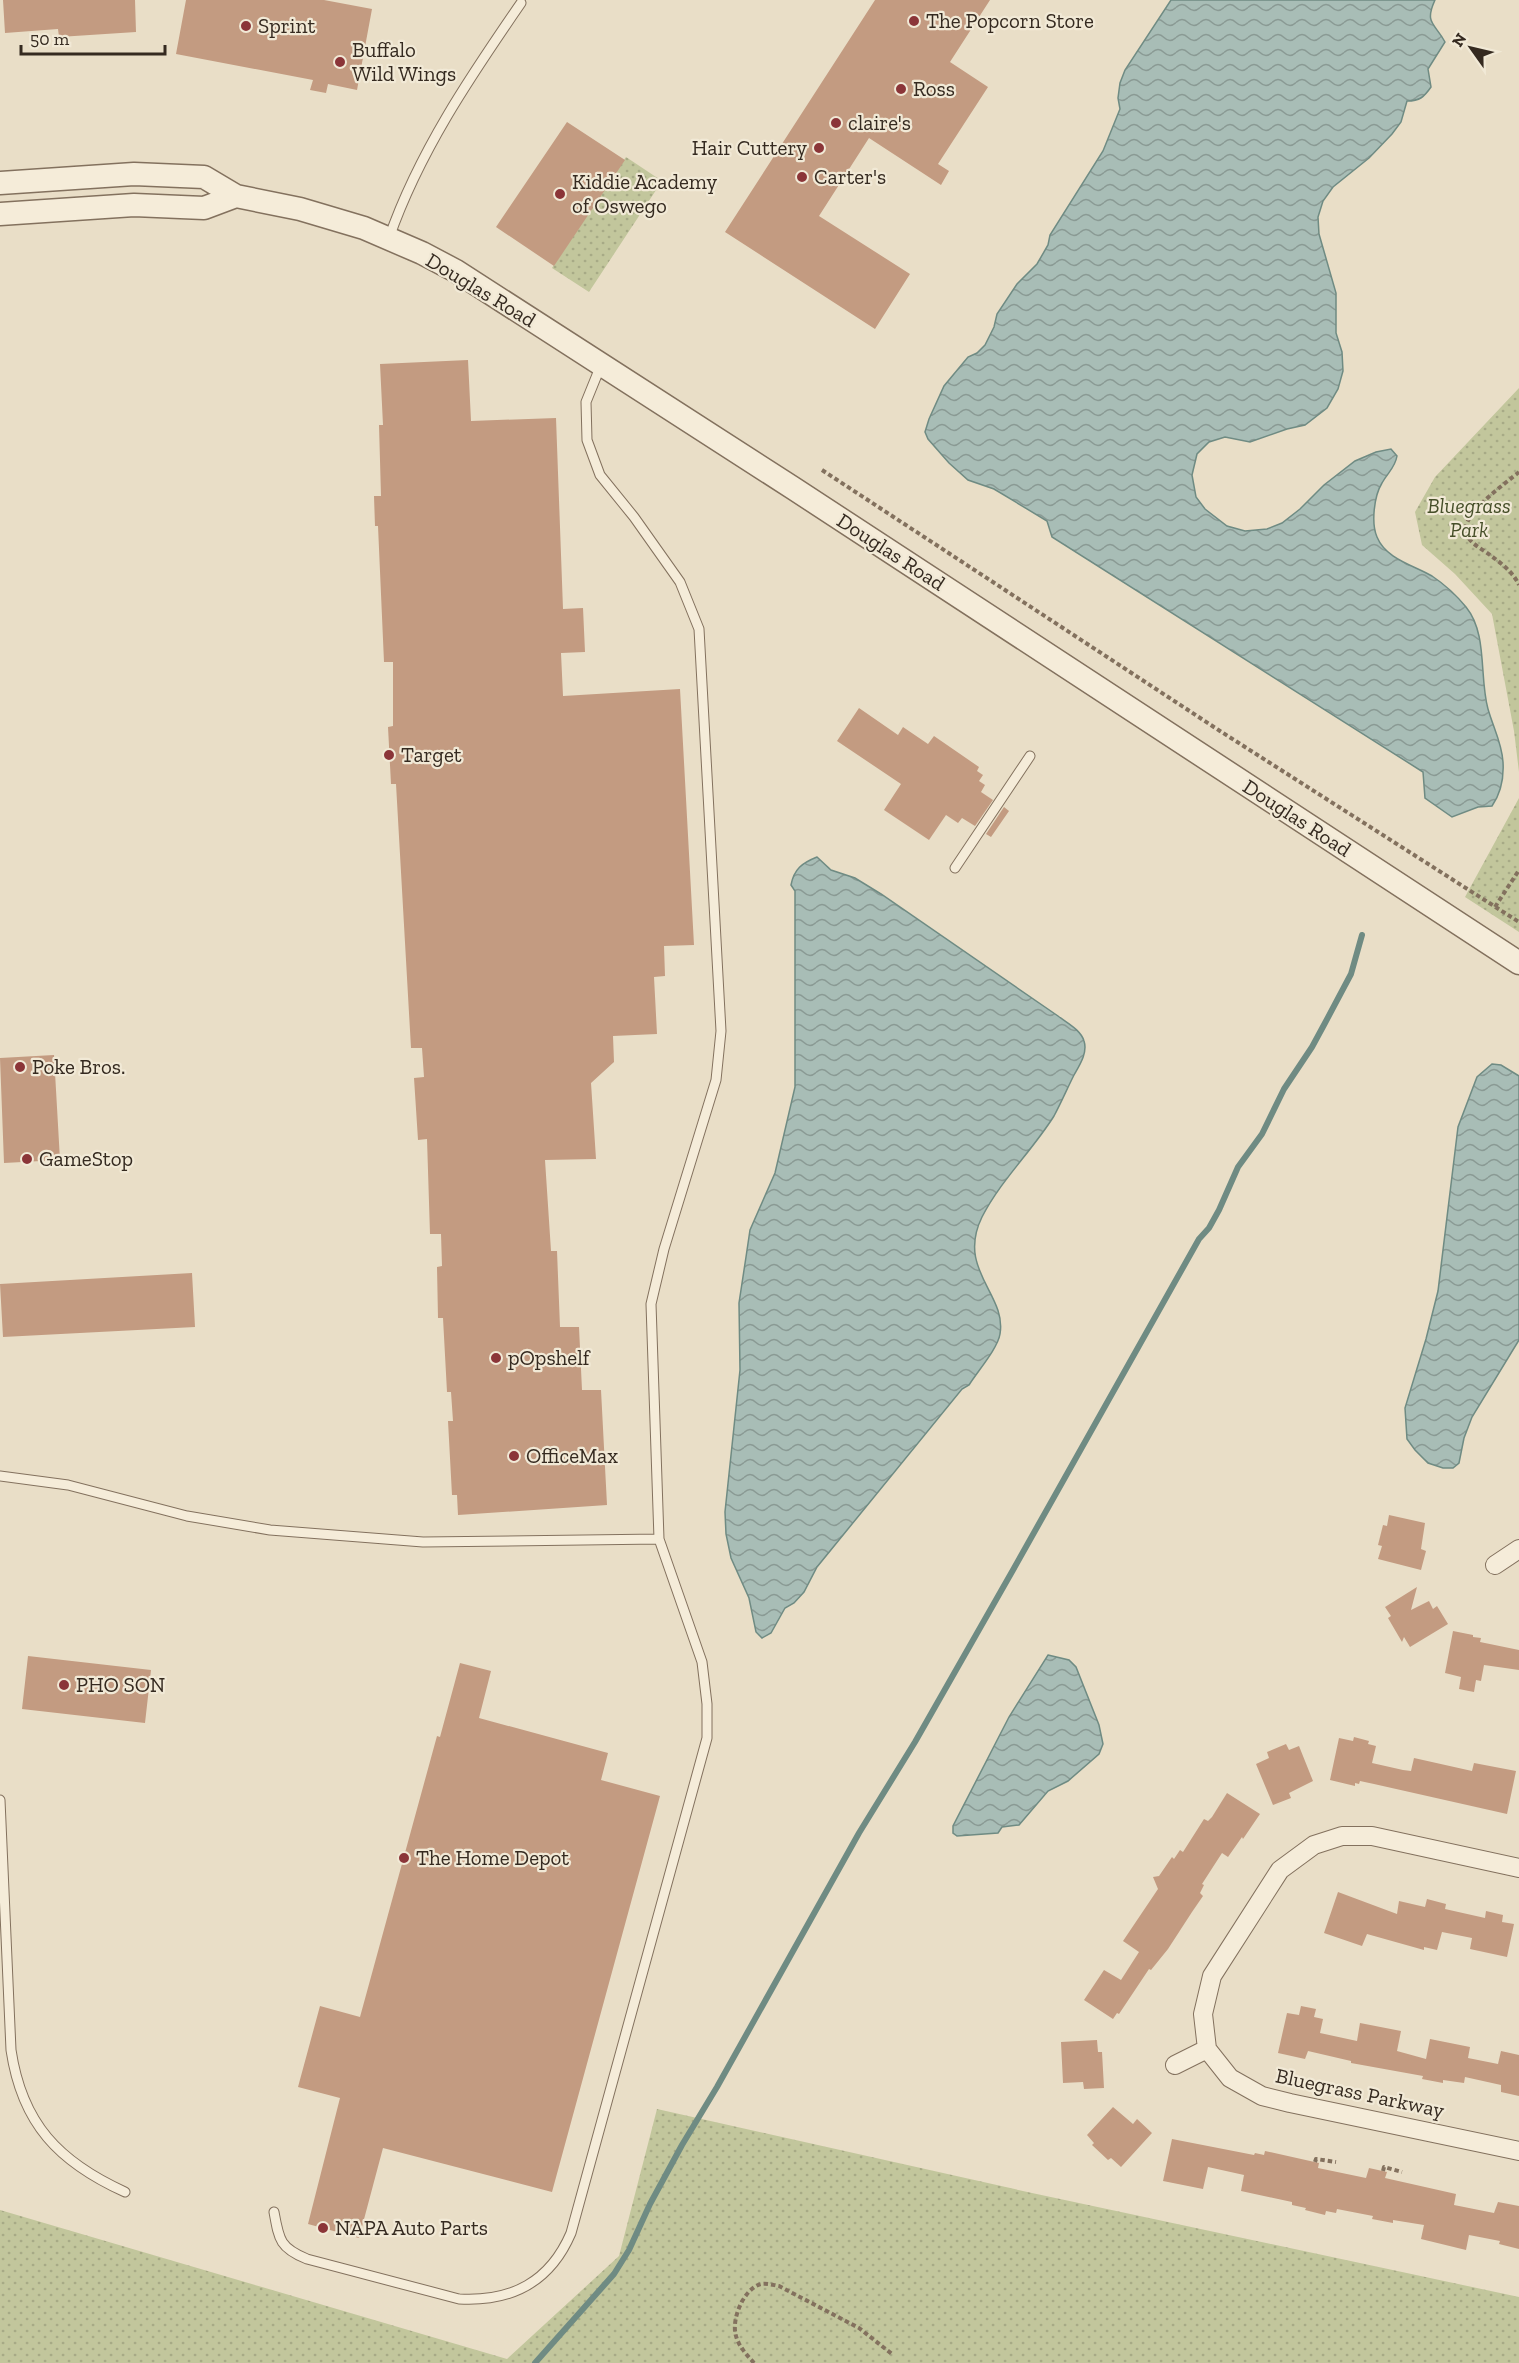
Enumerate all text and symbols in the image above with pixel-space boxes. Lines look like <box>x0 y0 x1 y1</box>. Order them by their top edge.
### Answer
place label: The Popcorn Store <box>926 8 1094 33</box>
place label: Sprint <box>258 13 315 38</box>
marker: The Popcorn Store <box>907 14 921 28</box>
scale bar <box>21 18 165 56</box>
north arrow <box>1441 18 1501 78</box>
marker: Sprint <box>239 19 253 33</box>
text: 50 m <box>30 28 70 50</box>
text: N <box>1448 30 1470 50</box>
place label: Buffalo Wild Wings <box>352 37 456 86</box>
marker: Buffalo Wild Wings <box>333 55 347 69</box>
place label: Ross <box>913 76 955 101</box>
marker: Ross <box>894 82 908 96</box>
place label: claire's <box>848 110 911 135</box>
marker: claire's <box>829 116 843 130</box>
place label: Hair Cuttery <box>692 135 807 160</box>
marker: Hair Cuttery <box>812 141 826 155</box>
place label: Carter's <box>814 164 886 189</box>
place label: Kiddie Academy of Oswego <box>572 169 718 218</box>
marker: Carter's <box>795 170 809 184</box>
marker: Kiddie Academy of Oswego <box>553 187 567 201</box>
street label: Douglas Road <box>422 247 541 332</box>
park label: Bluegrass Park <box>1427 493 1511 542</box>
street label: Douglas Road <box>833 507 950 596</box>
place label: Target <box>401 742 462 767</box>
marker: Target <box>382 748 396 762</box>
street label: Douglas Road <box>1239 773 1356 862</box>
place label: Poke Bros. <box>32 1054 125 1079</box>
marker: Poke Bros. <box>13 1060 27 1074</box>
place label: GameStop <box>39 1146 133 1171</box>
marker: GameStop <box>20 1152 34 1166</box>
place label: pOpshelf <box>508 1345 591 1370</box>
marker: pOpshelf <box>489 1351 503 1365</box>
place label: OfficeMax <box>526 1443 618 1468</box>
marker: OfficeMax <box>507 1449 521 1463</box>
place label: PHO SON <box>76 1672 165 1697</box>
marker: PHO SON <box>57 1678 71 1692</box>
place label: The Home Depot <box>416 1845 569 1870</box>
marker: The Home Depot <box>397 1851 411 1865</box>
street label: Bluegrass Parkway <box>1274 2062 1447 2123</box>
place label: NAPA Auto Parts <box>335 2215 488 2240</box>
marker: NAPA Auto Parts <box>316 2221 330 2235</box>

